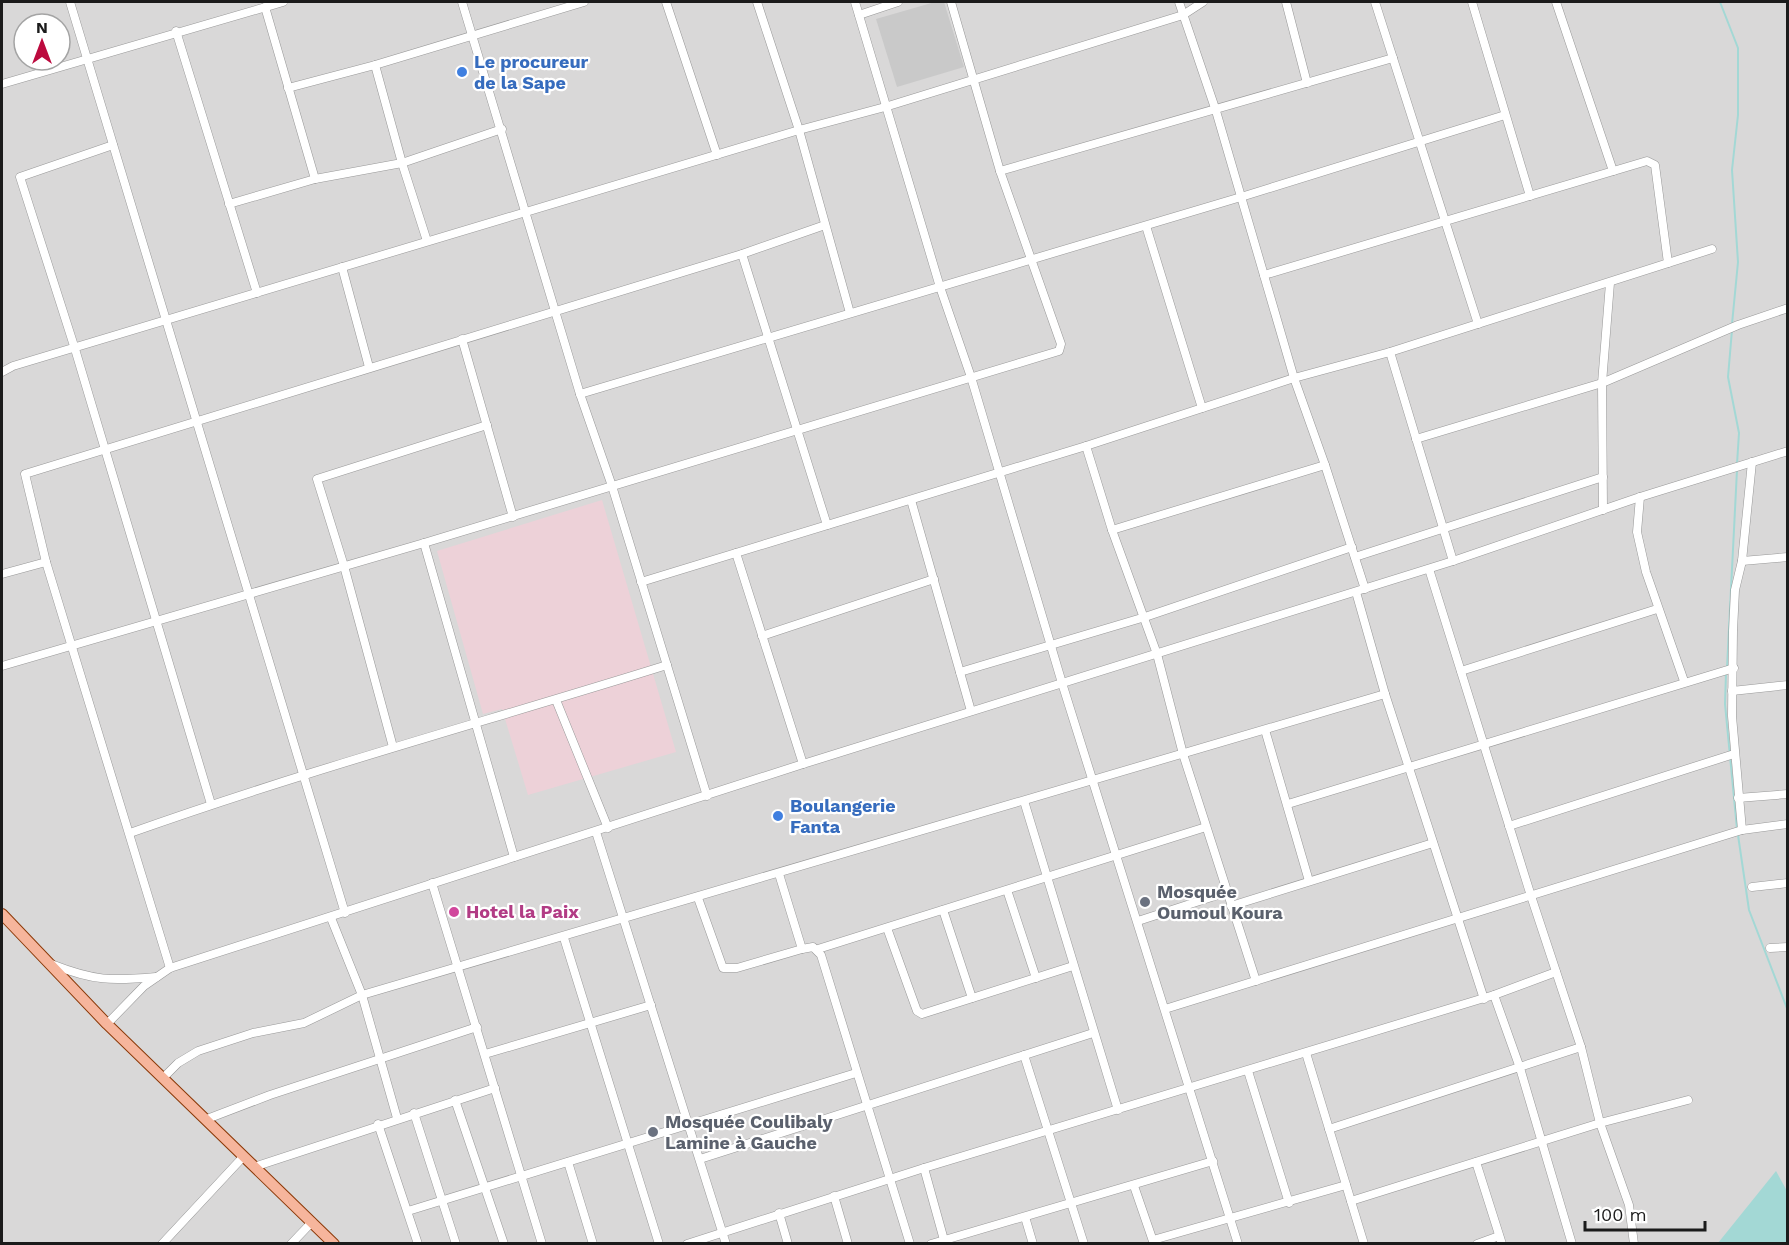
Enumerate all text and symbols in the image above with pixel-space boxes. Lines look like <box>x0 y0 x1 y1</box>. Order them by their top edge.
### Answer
north arrow <box>12 12 72 72</box>
text: N <box>36 18 48 37</box>
place label: Le procureur de la Sape <box>474 51 589 93</box>
marker: Le procureur de la Sape <box>455 65 469 79</box>
place label: Boulangerie Fanta <box>790 795 896 837</box>
marker: Boulangerie Fanta <box>771 809 785 823</box>
place label: Mosquée Oumoul Koura <box>1157 881 1283 923</box>
marker: Mosquée Oumoul Koura <box>1138 895 1152 909</box>
place label: Hotel la Paix <box>466 901 579 922</box>
marker: Hotel la Paix <box>447 905 461 919</box>
place label: Mosquée Coulibaly Lamine à Gauche <box>665 1111 834 1153</box>
marker: Mosquée Coulibaly Lamine à Gauche <box>646 1125 660 1139</box>
scale bar <box>1585 1194 1705 1232</box>
text: 100 m <box>1594 1204 1647 1225</box>

